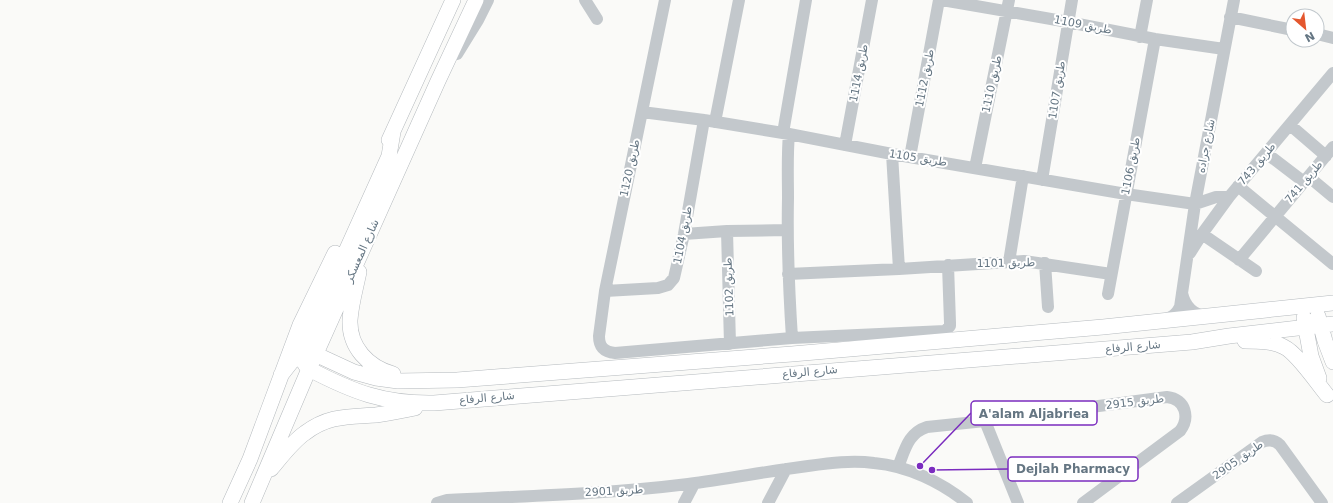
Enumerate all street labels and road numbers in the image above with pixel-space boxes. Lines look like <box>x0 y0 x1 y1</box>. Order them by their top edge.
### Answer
street label: طريق 1109 <box>1053 13 1113 38</box>
street label: طريق 1114 <box>847 43 872 103</box>
street label: طريق 1112 <box>913 48 938 108</box>
street label: طريق 1110 <box>980 54 1005 114</box>
street label: طريق 1107 <box>1046 60 1069 120</box>
street label: شارع جراده <box>1194 118 1218 174</box>
street label: طريق 1106 <box>1119 136 1144 196</box>
street label: طريق 1120 <box>618 138 643 198</box>
street label: طريق 743 <box>1235 140 1279 189</box>
street label: طريق 1105 <box>888 147 948 170</box>
street label: طريق 741 <box>1282 158 1326 207</box>
street label: طريق 1104 <box>671 205 696 265</box>
street label: شارع المعسكر <box>342 217 382 286</box>
street label: طريق 1101 <box>977 256 1036 271</box>
street label: طريق 1102 <box>721 257 738 316</box>
street label: شارع الرفاع <box>1105 338 1161 356</box>
street label: شارع الرفاع <box>782 363 838 381</box>
street label: شارع الرفاع <box>459 389 515 407</box>
street label: طريق 2915 <box>1105 392 1165 413</box>
street label: طريق 2905 <box>1210 438 1266 483</box>
street label: طريق 2901 <box>584 483 644 500</box>

